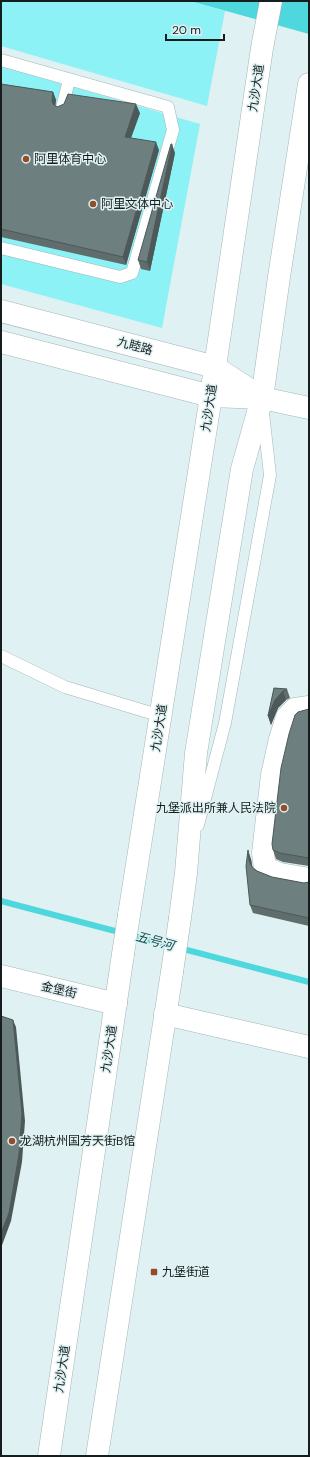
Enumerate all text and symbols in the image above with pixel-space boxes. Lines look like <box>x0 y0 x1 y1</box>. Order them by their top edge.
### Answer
scale bar <box>166 16 224 42</box>
text: 20 m <box>172 22 201 38</box>
street label: 九沙大道 <box>245 63 267 113</box>
place label: 阿里体育中心 <box>34 151 106 167</box>
marker: 阿里体育中心 <box>21 154 31 164</box>
place label: 阿里文体中心 <box>101 196 173 212</box>
marker: 阿里文体中心 <box>88 199 98 209</box>
street label: 九睦路 <box>116 334 154 358</box>
street label: 九沙大道 <box>198 383 220 433</box>
street label: 九沙大道 <box>147 703 171 753</box>
place label: 九堡派出所兼人民法院 <box>156 800 276 816</box>
marker: 九堡派出所兼人民法院 <box>279 803 289 813</box>
water label: 五号河 <box>134 928 179 955</box>
street label: 金堡街 <box>40 978 78 1002</box>
street label: 九沙大道 <box>98 1024 120 1074</box>
place label: 龙湖杭州国芳天街B馆 <box>20 1133 135 1149</box>
marker: 龙湖杭州国芳天街B馆 <box>7 1136 17 1146</box>
place label: 九堡街道 <box>162 1264 210 1280</box>
marker: 九堡街道 <box>149 1267 159 1277</box>
street label: 九沙大道 <box>51 1344 73 1394</box>

